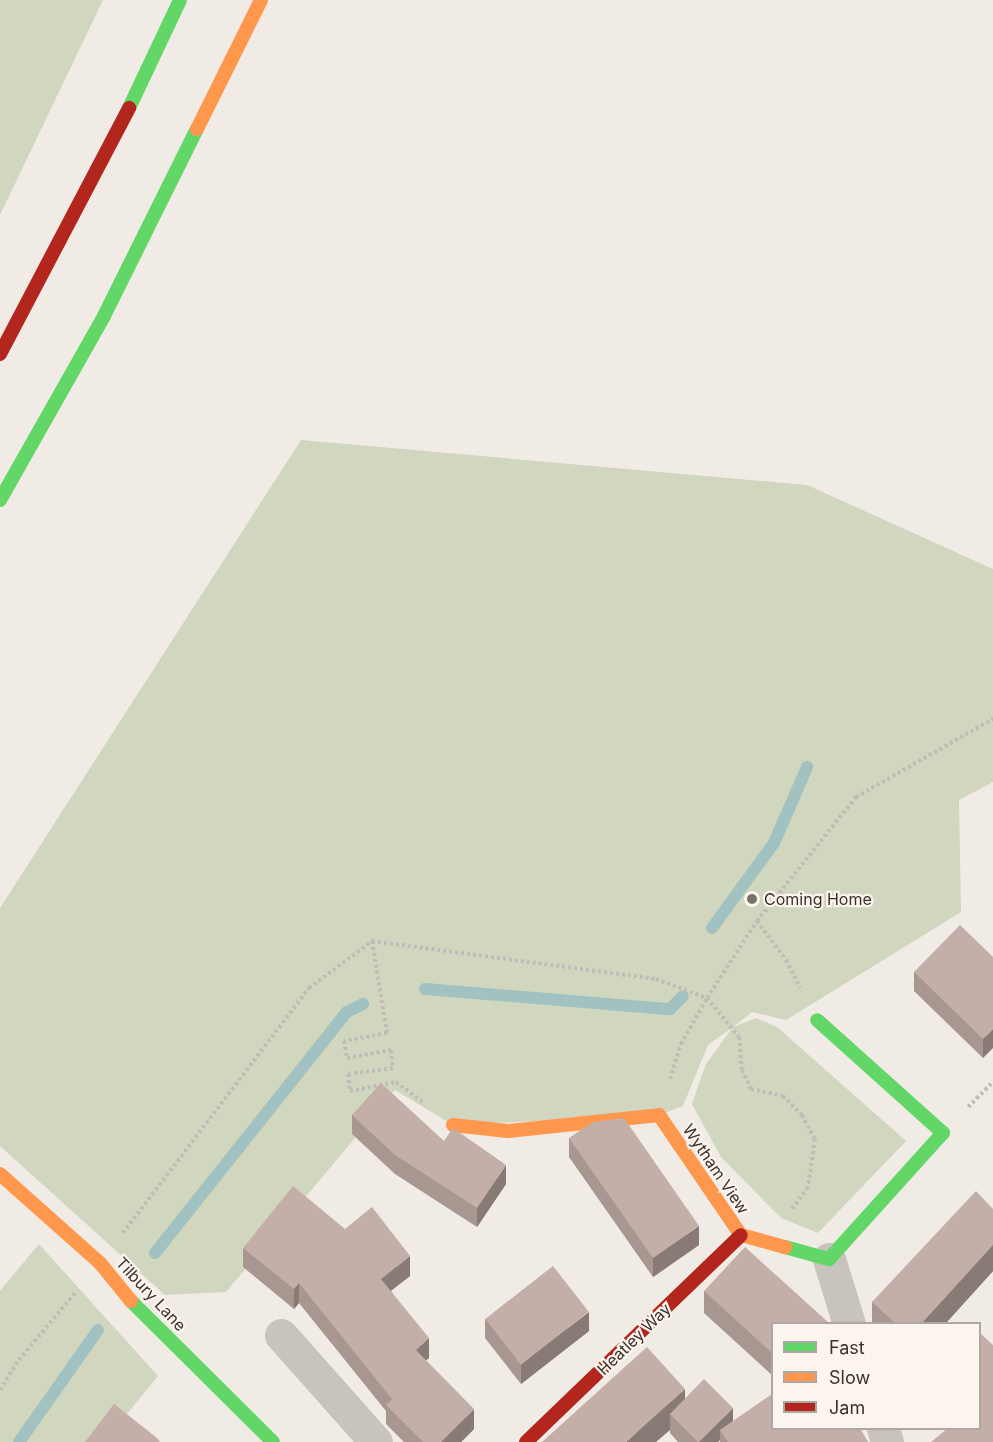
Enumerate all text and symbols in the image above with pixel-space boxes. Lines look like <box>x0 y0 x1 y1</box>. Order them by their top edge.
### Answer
place label: Coming Home <box>764 889 872 909</box>
marker: Coming Home <box>745 892 759 906</box>
street label: Wytham View <box>679 1120 753 1218</box>
street label: Tilbury Lane <box>112 1253 190 1335</box>
street label: Heatley Way <box>593 1299 675 1379</box>
legend <box>771 1322 981 1430</box>
text: Fast <box>829 1337 865 1358</box>
text: Slow <box>829 1367 870 1388</box>
text: Jam <box>829 1397 865 1418</box>

